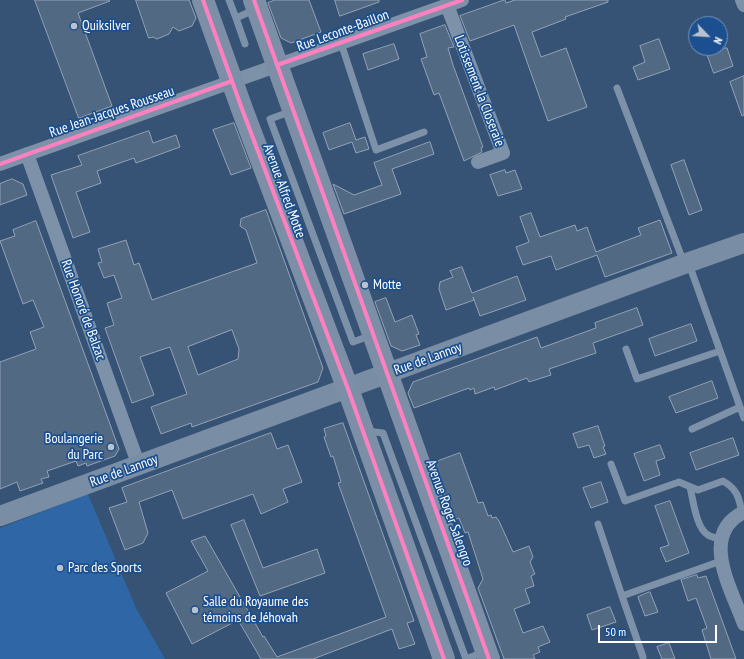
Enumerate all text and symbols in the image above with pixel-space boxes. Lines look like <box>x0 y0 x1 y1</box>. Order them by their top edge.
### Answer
street label: Rue Leconte-Baillon <box>295 7 391 55</box>
north arrow <box>688 16 728 56</box>
place label: Quiksilver <box>82 18 130 34</box>
marker: Quiksilver <box>69 21 79 31</box>
street label: Lotissement la Closeraie <box>450 33 508 149</box>
text: N <box>710 35 726 46</box>
street label: Rue Jean-Jacques Rousseau <box>47 83 177 141</box>
street label: Avenue Alfred Motte <box>259 142 309 240</box>
street label: Rue Honoré de Balzac <box>57 257 109 363</box>
place label: Motte <box>373 277 401 293</box>
marker: Motte <box>360 280 370 290</box>
street label: Rue de Lannoy <box>392 339 464 379</box>
place label: Boulangerie du Parc <box>45 431 103 464</box>
marker: Boulangerie du Parc <box>106 442 116 452</box>
street label: Rue de Lannoy <box>88 451 160 491</box>
street label: Avenue Roger Salengro <box>422 458 476 568</box>
place label: Parc des Sports <box>68 560 142 576</box>
marker: Parc des Sports <box>55 563 65 573</box>
place label: Salle du Royaume des témoins de Jéhovah <box>203 594 308 626</box>
marker: Salle du Royaume des témoins de Jéhovah <box>190 605 200 615</box>
scale bar <box>600 617 719 643</box>
text: 50 m <box>605 624 626 639</box>

